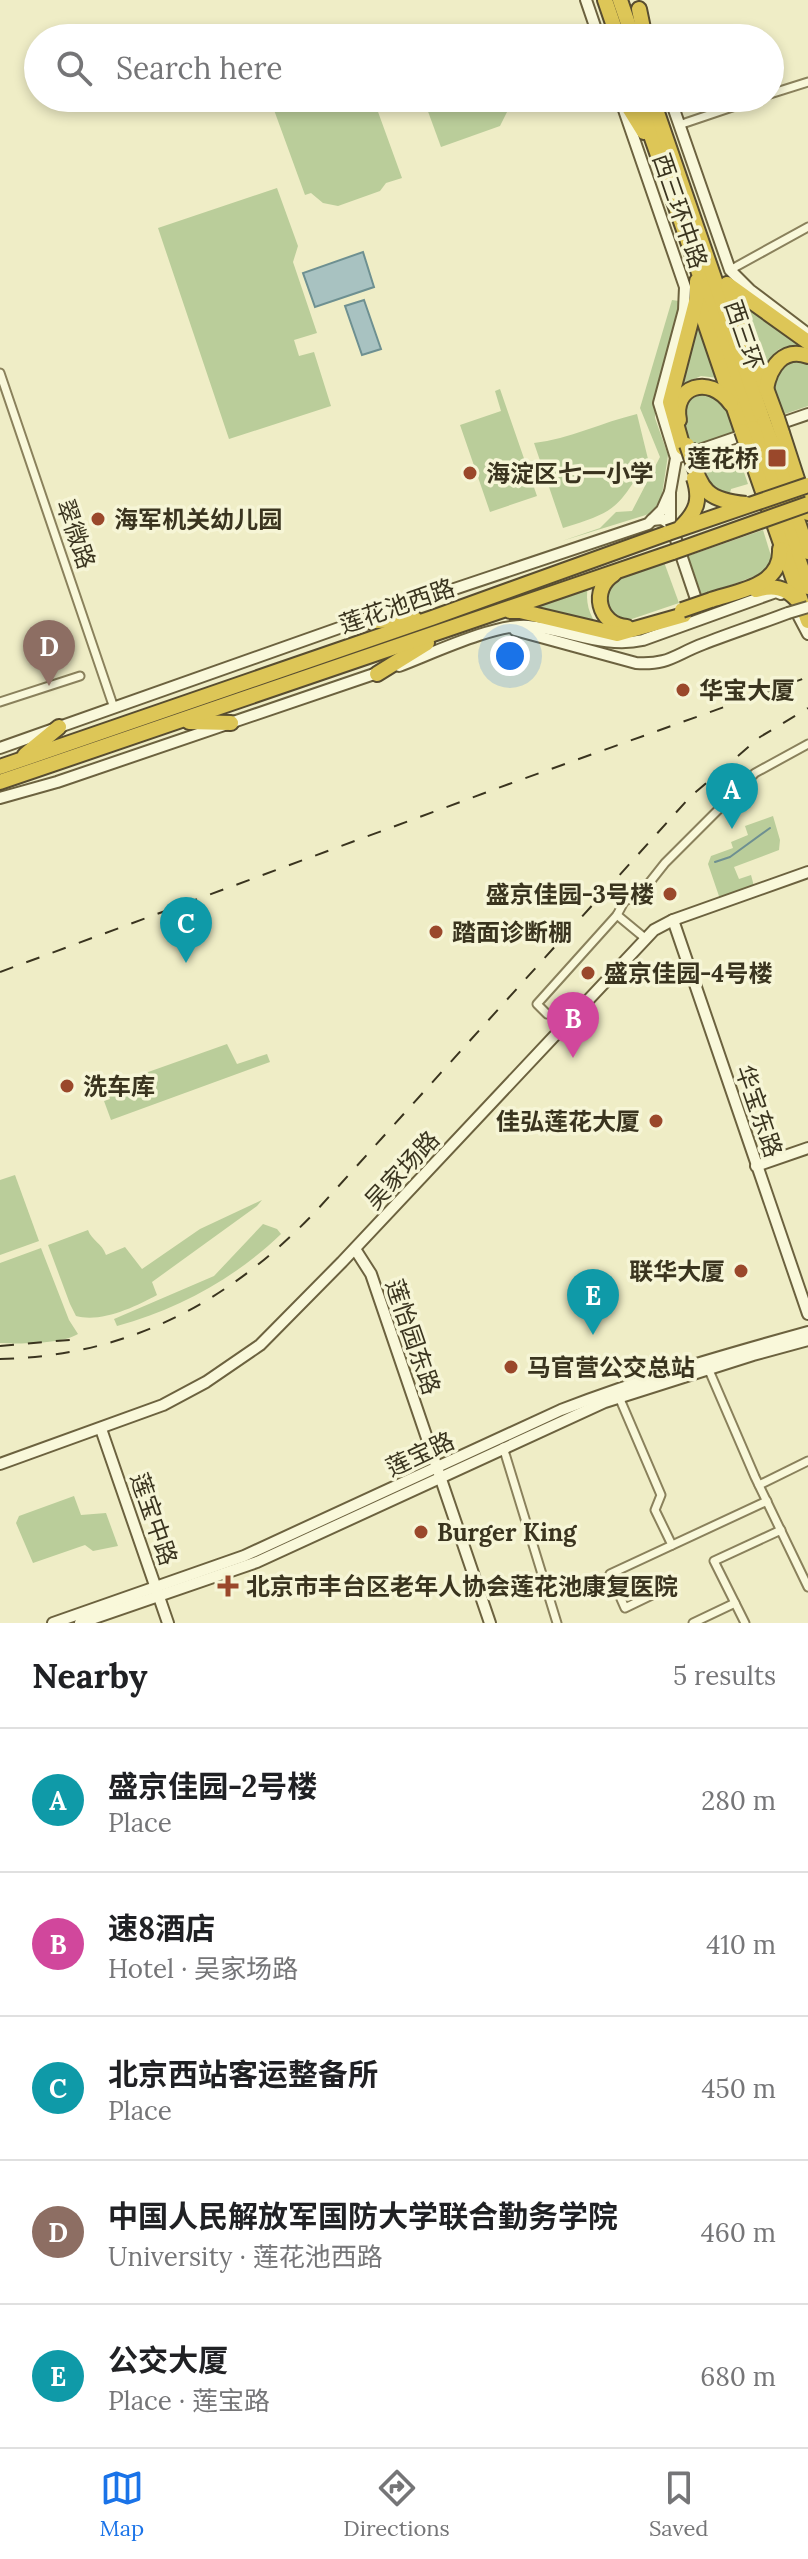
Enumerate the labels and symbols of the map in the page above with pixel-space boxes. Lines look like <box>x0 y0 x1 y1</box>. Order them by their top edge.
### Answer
street label: 西三环中路 <box>646 149 714 273</box>
street label: 西三环 <box>718 296 770 374</box>
place label: 莲花桥 <box>687 443 759 474</box>
marker: 莲花桥 <box>766 447 788 469</box>
place label: 海淀区七一小学 <box>486 458 654 489</box>
marker: 海淀区七一小学 <box>461 464 479 482</box>
street label: 翠微路 <box>50 495 102 573</box>
place label: 海军机关幼儿园 <box>114 504 282 535</box>
marker: 海军机关幼儿园 <box>89 510 107 528</box>
street label: 莲花池西路 <box>335 572 459 640</box>
pin: D <box>23 620 75 686</box>
your location <box>490 636 530 676</box>
place label: 华宝大厦 <box>699 675 795 706</box>
marker: 华宝大厦 <box>674 681 692 699</box>
pin: A <box>706 763 758 829</box>
place label: 盛京佳园-3号楼 <box>486 879 654 910</box>
marker: 盛京佳园-3号楼 <box>661 885 679 903</box>
pin: C <box>160 897 212 963</box>
place label: 踏面诊断棚 <box>452 917 572 948</box>
marker: 踏面诊断棚 <box>427 923 445 941</box>
place label: 盛京佳园-4号楼 <box>604 958 772 989</box>
marker: 盛京佳园-4号楼 <box>579 964 597 982</box>
pin: B <box>547 992 599 1058</box>
street label: 华宝东路 <box>729 1061 789 1161</box>
place label: 洗车库 <box>83 1071 155 1102</box>
marker: 洗车库 <box>58 1077 76 1095</box>
place label: 佳弘莲花大厦 <box>496 1106 640 1137</box>
marker: 佳弘莲花大厦 <box>647 1112 665 1130</box>
street label: 吴家场路 <box>358 1124 446 1216</box>
place label: 联华大厦 <box>629 1256 725 1287</box>
marker: 联华大厦 <box>732 1262 750 1280</box>
pin: E <box>567 1269 619 1335</box>
street label: 莲怡园东路 <box>379 1275 447 1399</box>
place label: 马官营公交总站 <box>527 1352 695 1383</box>
marker: 马官营公交总站 <box>502 1358 520 1376</box>
street label: 莲宝路 <box>381 1425 459 1483</box>
street label: 莲宝中路 <box>124 1469 184 1569</box>
place label: Burger King <box>437 1517 578 1548</box>
marker: Burger King <box>412 1523 430 1541</box>
place label: 北京市丰台区老年人协会莲花池康复医院 <box>246 1571 678 1602</box>
marker: 北京市丰台区老年人协会莲花池康复医院 <box>217 1575 239 1597</box>

